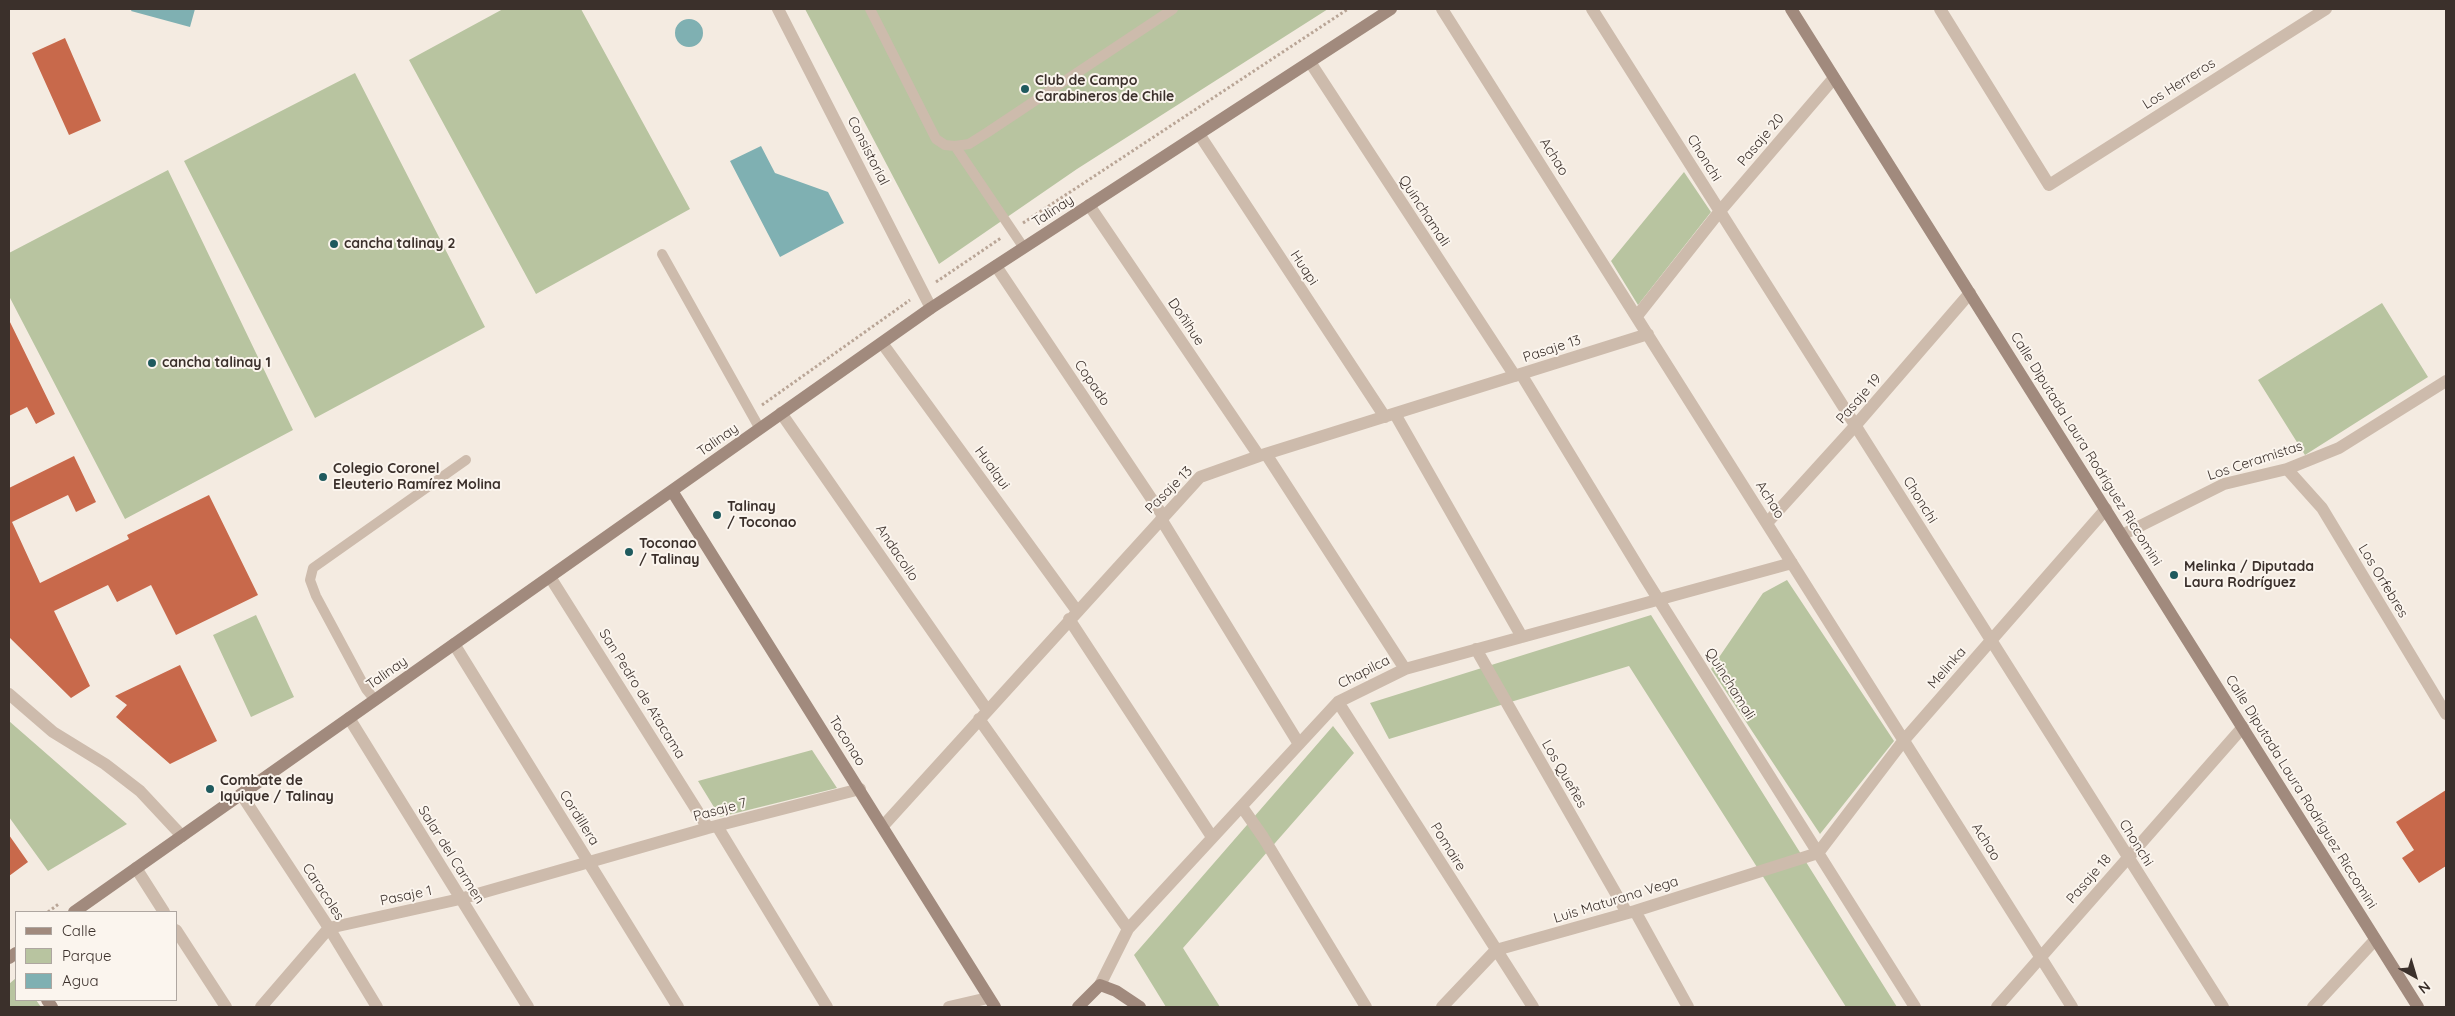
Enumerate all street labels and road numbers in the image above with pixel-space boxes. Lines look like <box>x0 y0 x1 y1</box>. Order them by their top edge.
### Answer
street label: Los Herreros <box>2139 55 2219 113</box>
street label: Pasaje 20 <box>1734 110 1788 170</box>
street label: Consistorial <box>843 114 893 188</box>
street label: Chonchi <box>1683 132 1725 184</box>
street label: Achao <box>1536 135 1572 179</box>
street label: Quinchamali <box>1395 172 1453 250</box>
street label: Talinay <box>1029 191 1077 231</box>
street label: Huapi <box>1287 247 1321 289</box>
street label: Doñihue <box>1164 295 1208 349</box>
street label: Calle Diputada Laura Rodríguez Riccomini <box>2007 329 2165 569</box>
street label: Pasaje 13 <box>1521 332 1583 366</box>
street label: Copado <box>1071 357 1113 409</box>
street label: Pasaje 19 <box>1833 371 1885 427</box>
street label: Talinay <box>694 420 742 460</box>
street label: Los Ceramistas <box>2205 438 2305 484</box>
street label: Hualqui <box>971 443 1013 493</box>
street label: Pasaje 13 <box>1142 463 1196 517</box>
street label: Chonchi <box>1899 474 1941 526</box>
street label: Achao <box>1752 478 1788 522</box>
street label: Andacollo <box>872 522 922 584</box>
street label: Los Orfebres <box>2354 541 2412 621</box>
street label: San Pedro de Atacama <box>595 626 689 762</box>
street label: Melinka <box>1924 644 1970 692</box>
street label: Quinchamali <box>1701 645 1759 723</box>
street label: Chapilca <box>1335 652 1393 692</box>
street label: Talinay <box>363 653 411 693</box>
street label: Calle Diputada Laura Rodríguez Riccomini <box>2222 672 2380 912</box>
street label: Toconao <box>825 713 869 769</box>
street label: Los Queñes <box>1538 737 1590 811</box>
street label: Cordillera <box>555 787 603 849</box>
street label: Pasaje 7 <box>691 795 749 825</box>
street label: Salar del Carmen <box>414 803 488 907</box>
street label: Chonchi <box>2115 817 2157 869</box>
street label: Pomaire <box>1427 820 1469 874</box>
street label: Achao <box>1968 820 2004 864</box>
street label: Pasaje 18 <box>2063 851 2115 907</box>
street label: Caracoles <box>298 860 348 924</box>
street label: Luis Maturana Vega <box>1552 873 1680 927</box>
street label: Pasaje 1 <box>379 882 433 910</box>

